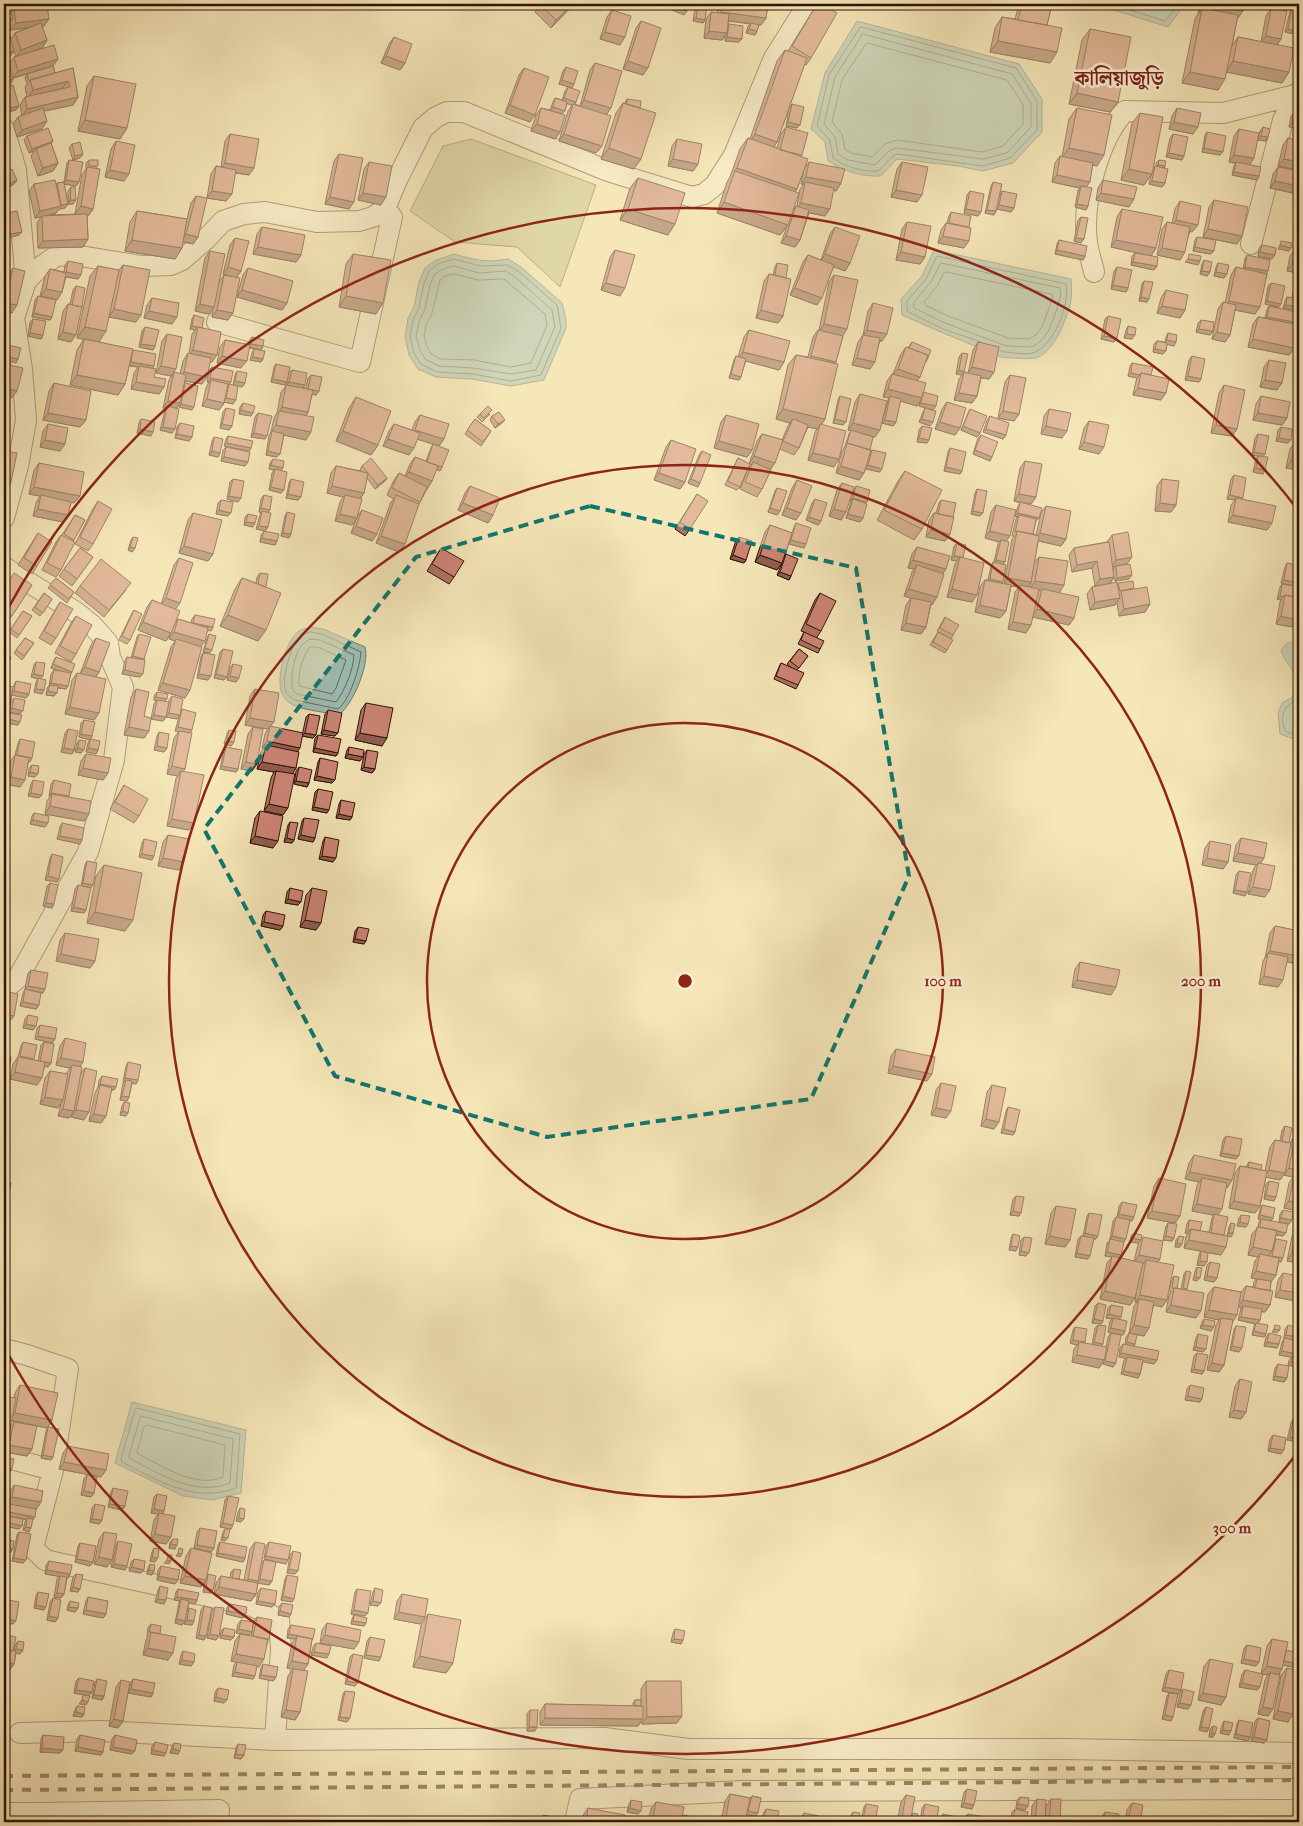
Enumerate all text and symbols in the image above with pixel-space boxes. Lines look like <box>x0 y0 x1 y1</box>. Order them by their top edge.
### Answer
district label: কালিয়াজুড়ি <box>1073 65 1165 91</box>
centre of rings <box>676 972 694 990</box>
text: 100 m <box>924 972 962 990</box>
text: 200 m <box>1181 972 1221 990</box>
text: 300 m <box>1213 1519 1252 1537</box>

